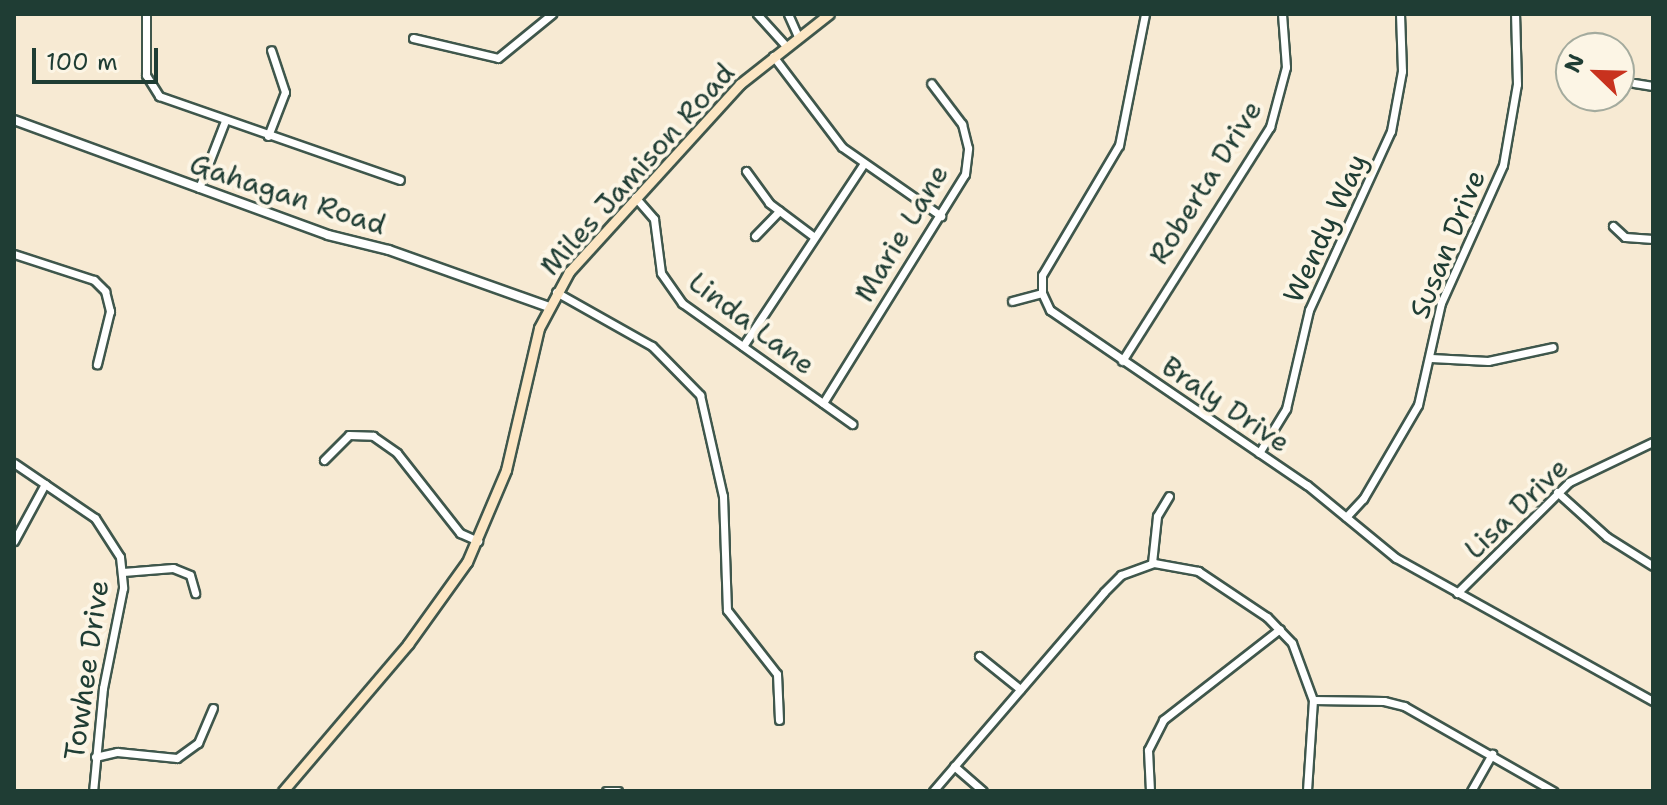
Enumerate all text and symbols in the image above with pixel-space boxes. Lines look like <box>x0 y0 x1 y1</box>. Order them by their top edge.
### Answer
scale bar <box>36 32 162 82</box>
north arrow <box>1555 32 1635 112</box>
text: 100 m <box>46 46 118 78</box>
text: N <box>1558 50 1591 77</box>
street label: Miles Jamison Road <box>533 56 741 282</box>
street label: Roberta Drive <box>1141 94 1269 270</box>
street label: Gahagan Road <box>186 146 390 242</box>
street label: Wendy Way <box>1276 148 1374 308</box>
street label: Marie Lane <box>847 158 955 308</box>
street label: Susan Drive <box>1402 165 1492 323</box>
street label: Linda Lane <box>682 265 822 381</box>
street label: Braly Drive <box>1156 349 1296 459</box>
street label: Lisa Drive <box>1457 450 1575 566</box>
street label: Towhee Drive <box>57 578 115 762</box>

